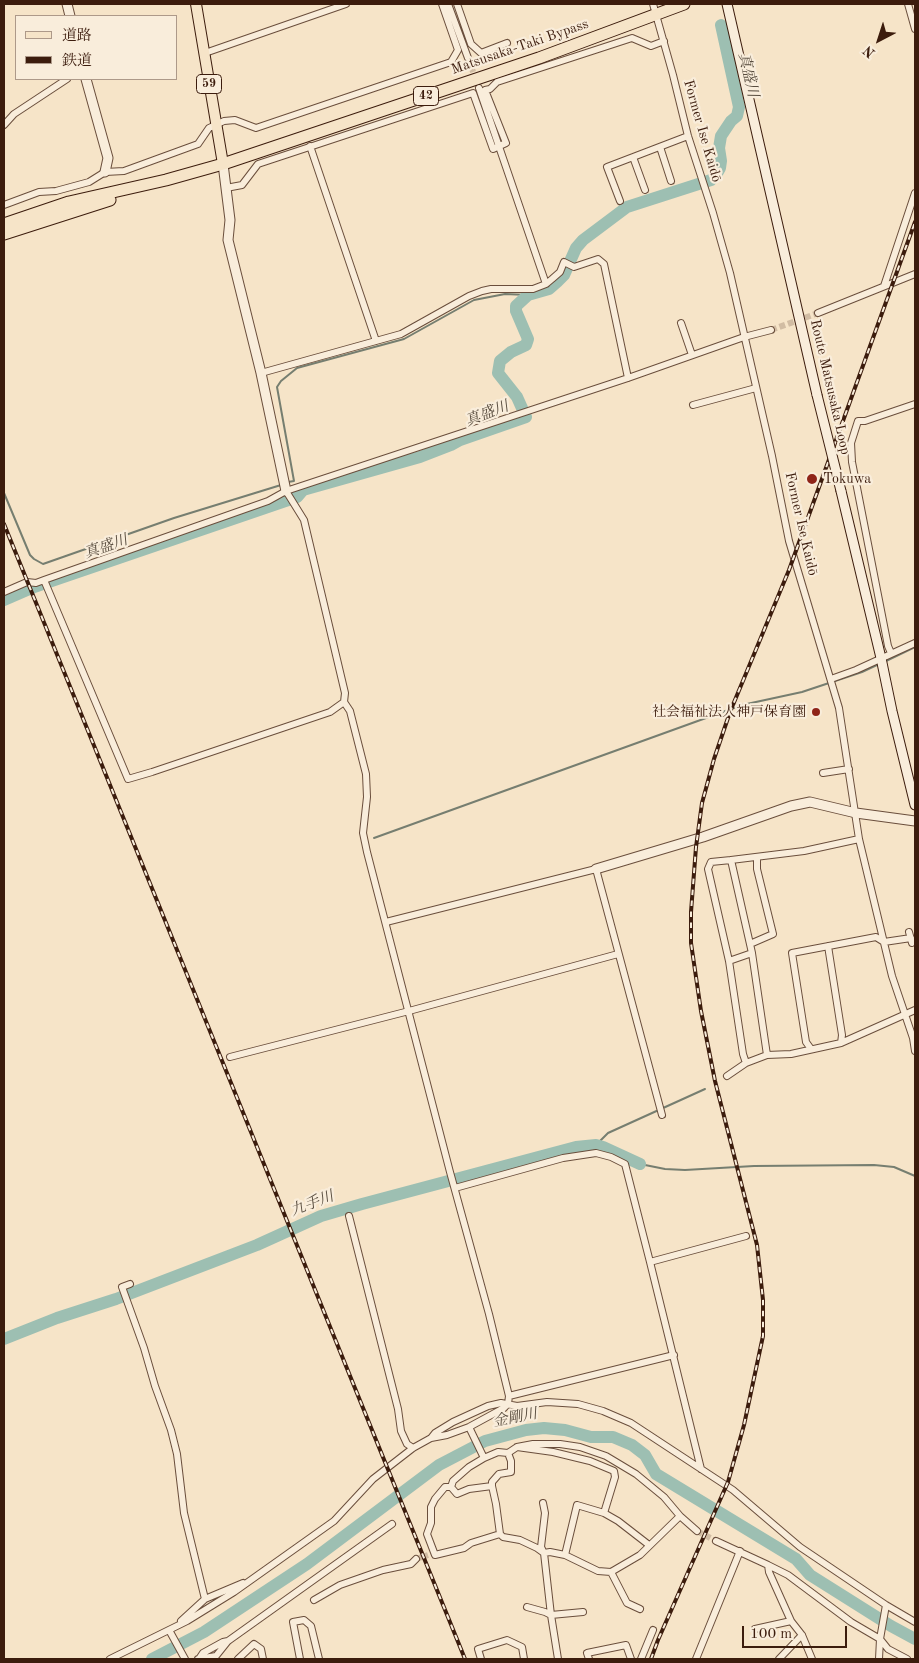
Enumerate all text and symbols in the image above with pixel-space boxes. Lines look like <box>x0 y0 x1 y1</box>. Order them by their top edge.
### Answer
legend <box>15 15 178 80</box>
north arrow <box>854 15 904 65</box>
street label: Matsusaka-Taki Bypass <box>449 16 591 78</box>
text: 道路 <box>62 29 92 44</box>
text: N <box>861 43 878 60</box>
water label: 真盛川 <box>734 51 762 99</box>
text: 鉄道 <box>62 54 92 69</box>
road number: 59 <box>196 74 222 94</box>
street label: Former Ise Kaidō <box>679 78 725 184</box>
road number: 42 <box>414 86 438 105</box>
street label: Route Matsusaka Loop <box>806 318 854 456</box>
water label: 真盛川 <box>463 398 511 430</box>
street label: Former Ise Kaidō <box>781 471 821 577</box>
place label: Tokuwa <box>823 471 871 487</box>
marker: Tokuwa <box>805 472 819 486</box>
water label: 真盛川 <box>82 531 130 563</box>
place label: 社会福祉法人神戸保育園 <box>652 704 806 720</box>
marker: 社会福祉法人神戸保育園 <box>810 706 822 718</box>
water label: 九手川 <box>288 1188 336 1220</box>
water label: 金剛川 <box>491 1405 539 1431</box>
scale bar <box>744 1616 849 1648</box>
text: 100 m <box>750 1627 792 1642</box>

